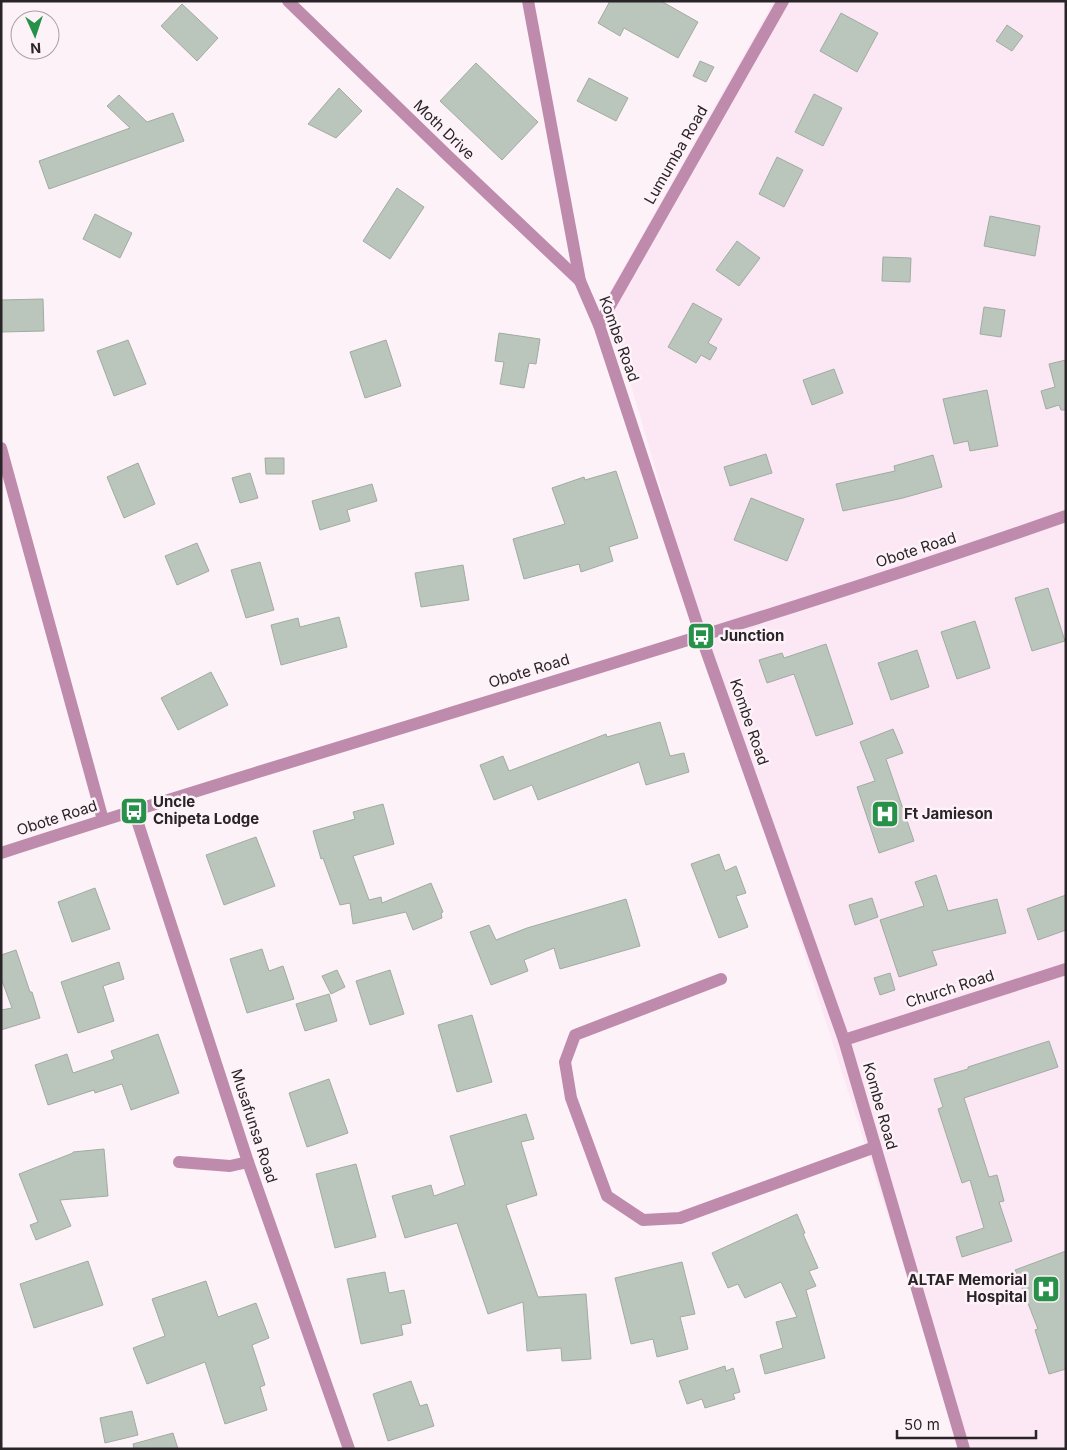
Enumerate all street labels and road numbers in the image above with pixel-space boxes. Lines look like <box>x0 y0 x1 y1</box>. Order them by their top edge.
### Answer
street label: Moth Drive <box>410 96 479 163</box>
street label: Lumumba Road <box>640 102 711 207</box>
street label: Kombe Road <box>595 293 644 384</box>
street label: Obote Road <box>873 528 959 571</box>
street label: Obote Road <box>486 649 572 692</box>
street label: Kombe Road <box>726 676 773 767</box>
street label: Obote Road <box>14 796 100 839</box>
street label: Church Road <box>903 965 997 1012</box>
street label: Kombe Road <box>859 1060 902 1152</box>
street label: Musafunsa Road <box>227 1066 282 1185</box>

